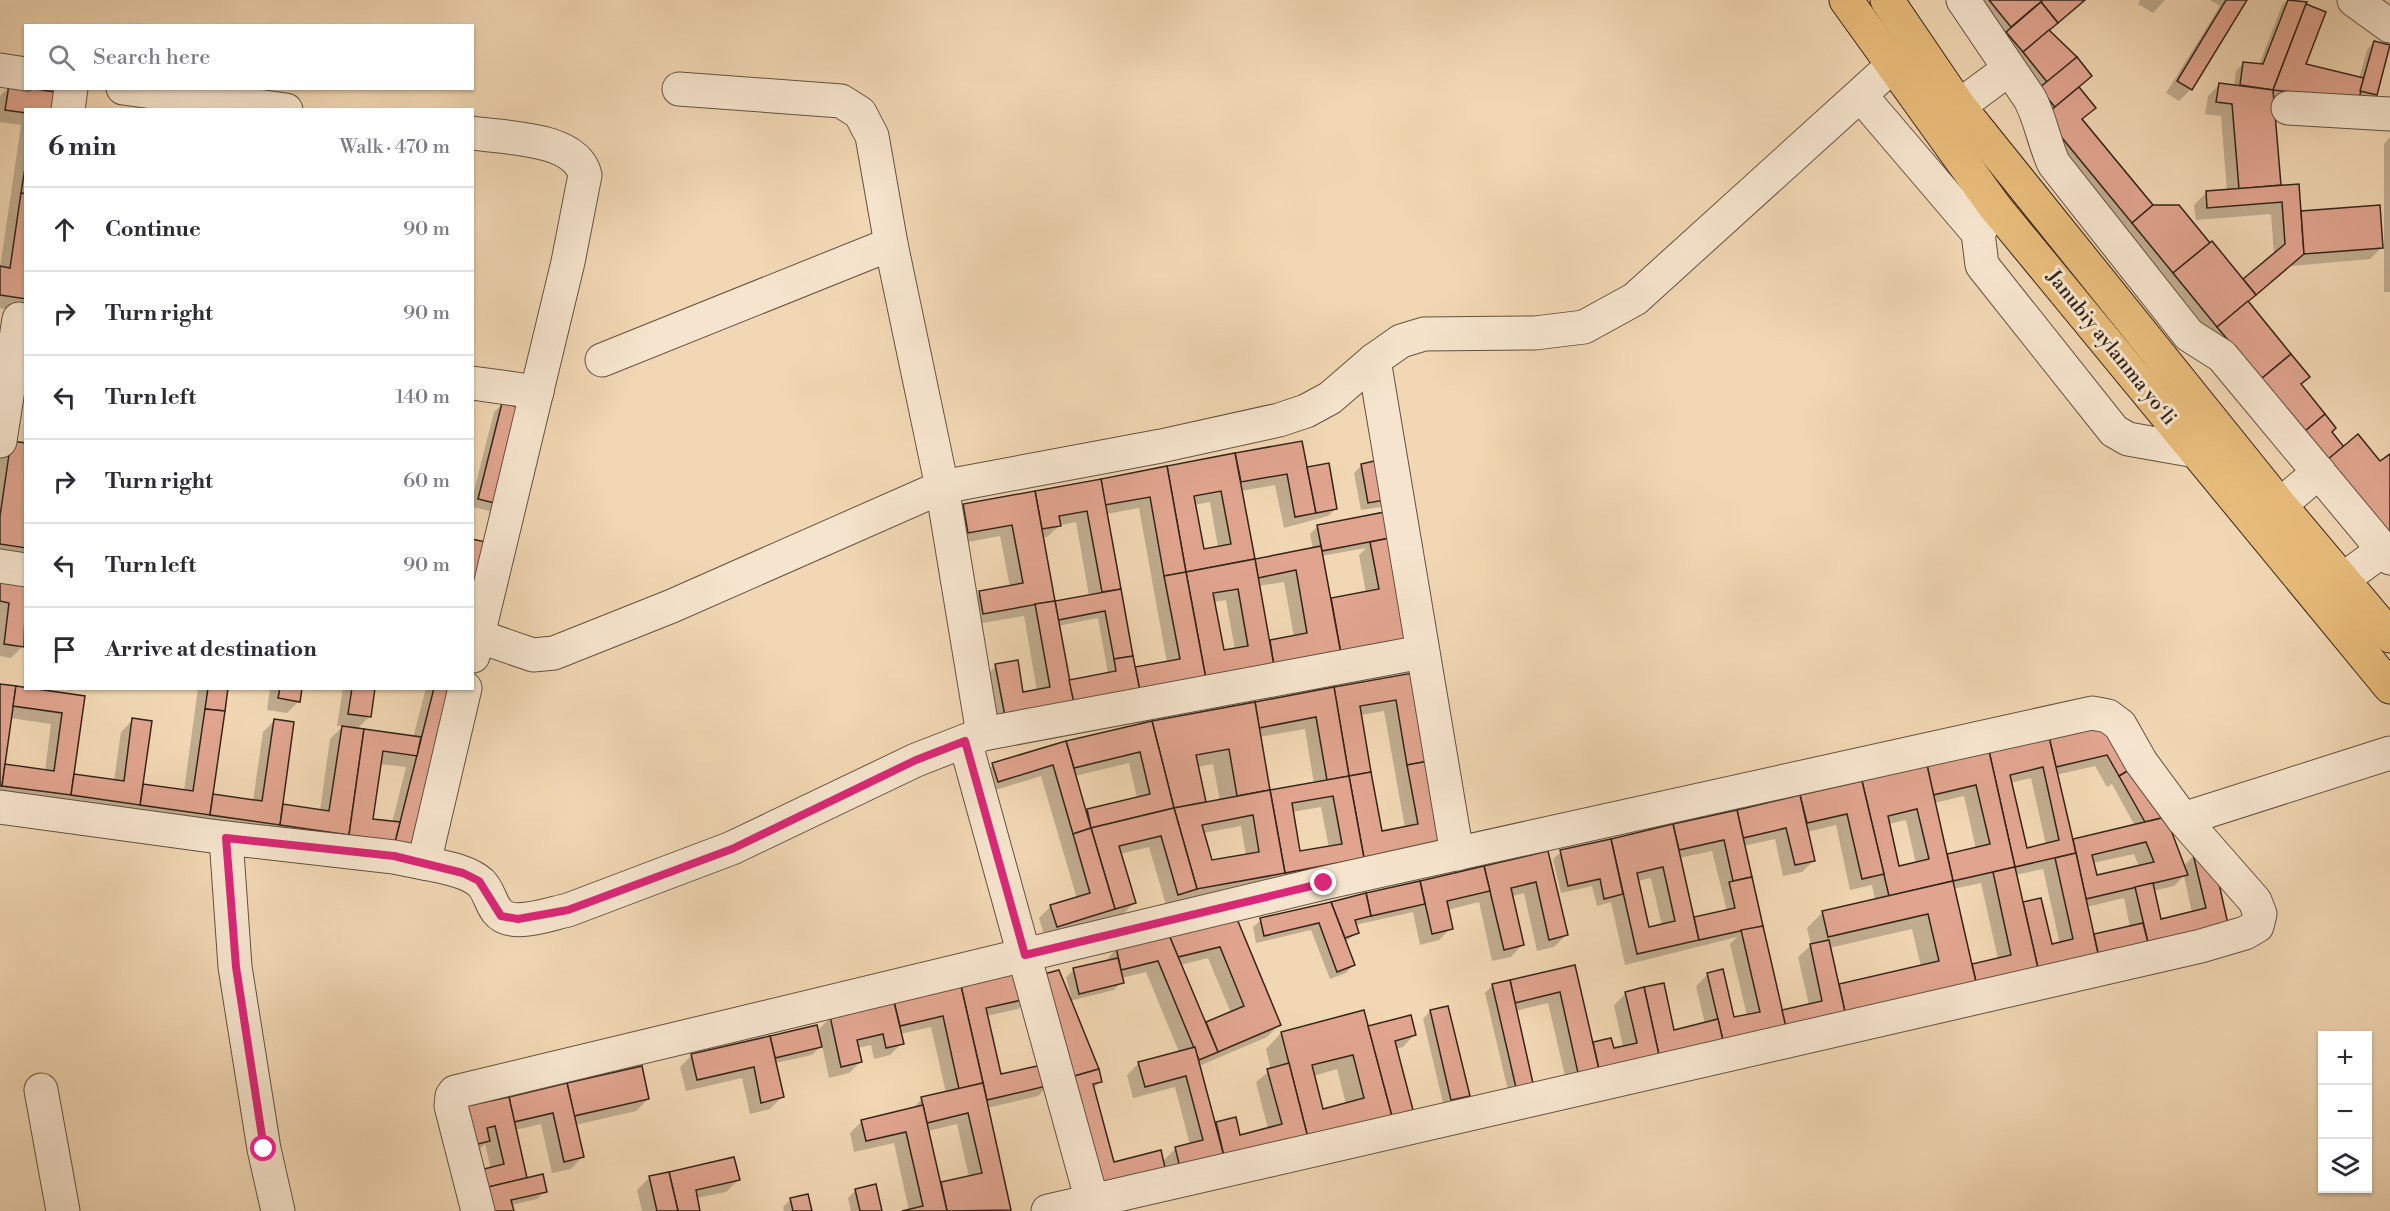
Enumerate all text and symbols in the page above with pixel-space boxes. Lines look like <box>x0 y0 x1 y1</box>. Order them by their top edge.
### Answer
search box <box>24 24 474 90</box>
icon: search <box>45 41 78 74</box>
text: Search here <box>93 44 210 71</box>
text: 6 min <box>48 131 116 163</box>
text: Walk · 470 m <box>340 135 450 160</box>
icon: ahead <box>48 213 81 246</box>
text: Continue <box>105 216 201 243</box>
text: 90 m <box>403 217 450 242</box>
street label: Janubiy aylanma yoʻli <box>2040 264 2182 431</box>
icon: right <box>48 297 81 330</box>
text: Turn right <box>105 300 213 327</box>
text: 90 m <box>403 301 450 326</box>
icon: left <box>48 381 81 414</box>
text: Turn left <box>105 384 196 411</box>
text: 140 m <box>395 385 450 410</box>
icon: right <box>48 465 81 498</box>
text: Turn right <box>105 468 213 495</box>
text: 60 m <box>403 469 450 494</box>
icon: left <box>48 549 81 582</box>
text: Turn left <box>105 552 196 579</box>
text: 90 m <box>403 553 450 578</box>
icon: arrive <box>48 633 81 666</box>
text: Arrive at destination <box>105 636 317 663</box>
route end <box>1310 869 1336 895</box>
map controls <box>2318 1031 2372 1193</box>
button: + <box>2318 1031 2372 1085</box>
button: − <box>2318 1085 2372 1139</box>
route start <box>250 1135 276 1161</box>
button: layers <box>2318 1139 2372 1193</box>

